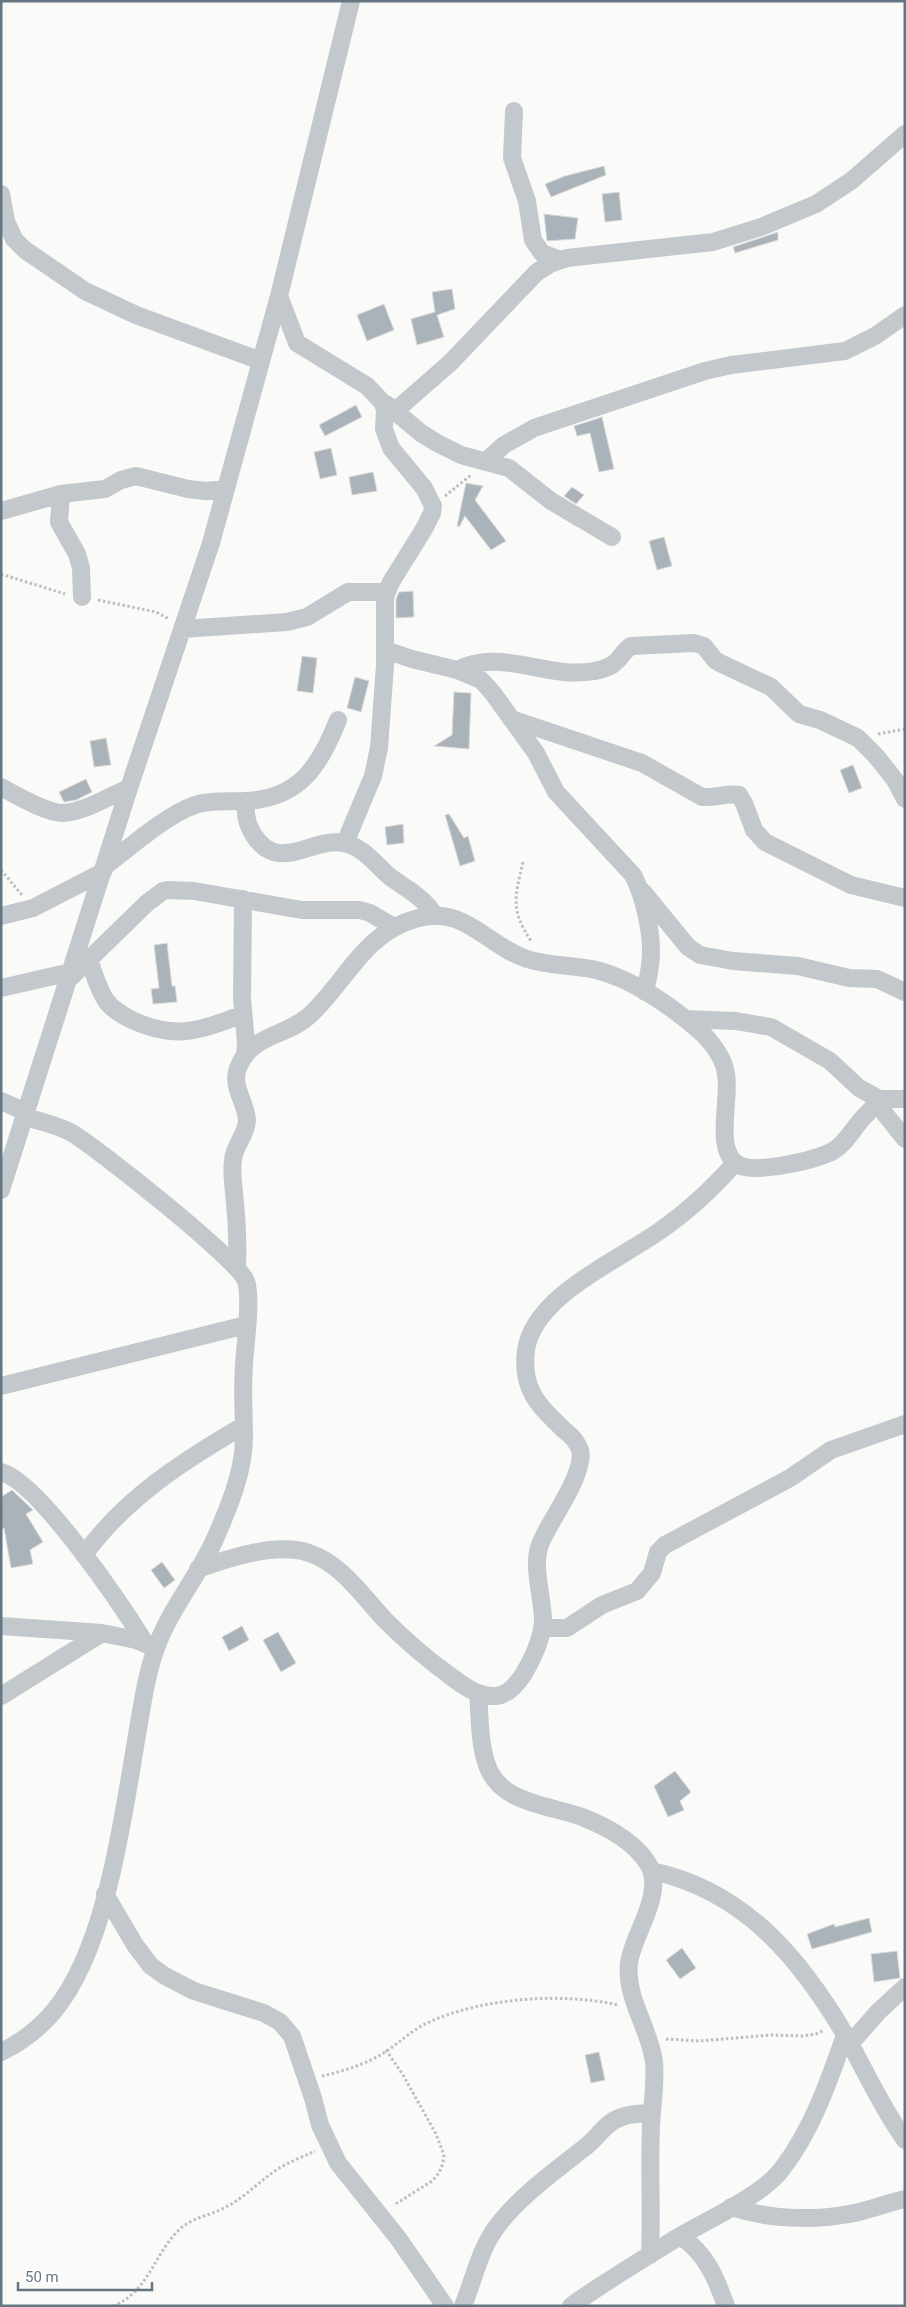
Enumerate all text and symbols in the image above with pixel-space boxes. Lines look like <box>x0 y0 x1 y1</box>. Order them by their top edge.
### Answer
scale bar <box>18 2260 151 2292</box>
text: 50 m <box>25 2268 59 2286</box>

